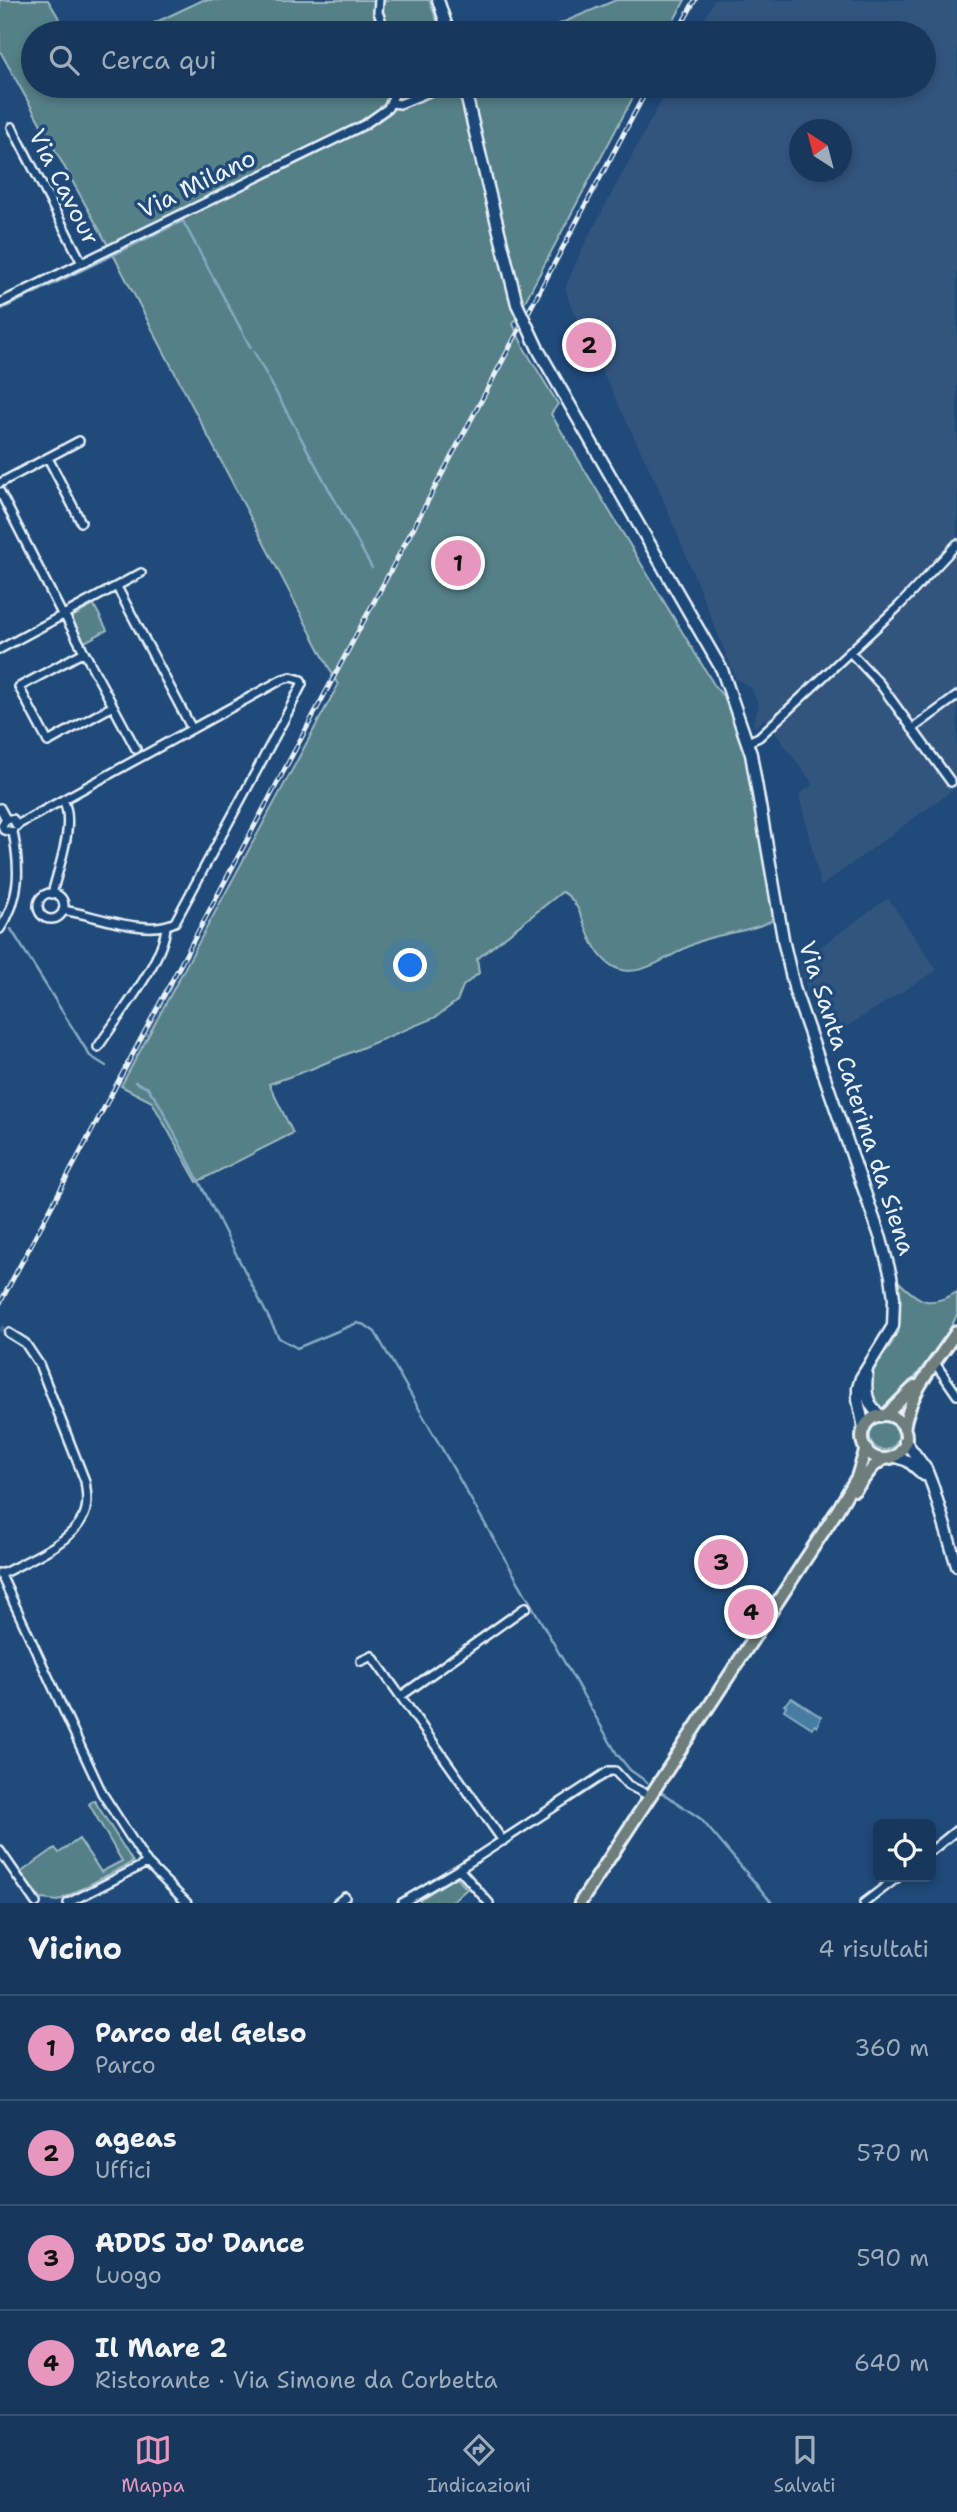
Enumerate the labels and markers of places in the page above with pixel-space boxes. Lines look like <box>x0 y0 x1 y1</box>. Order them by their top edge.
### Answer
pin: 2 <box>566 319 612 371</box>
pin: 1 <box>435 537 481 589</box>
pin: 3 <box>698 1536 744 1588</box>
pin: 4 <box>728 1586 774 1638</box>

